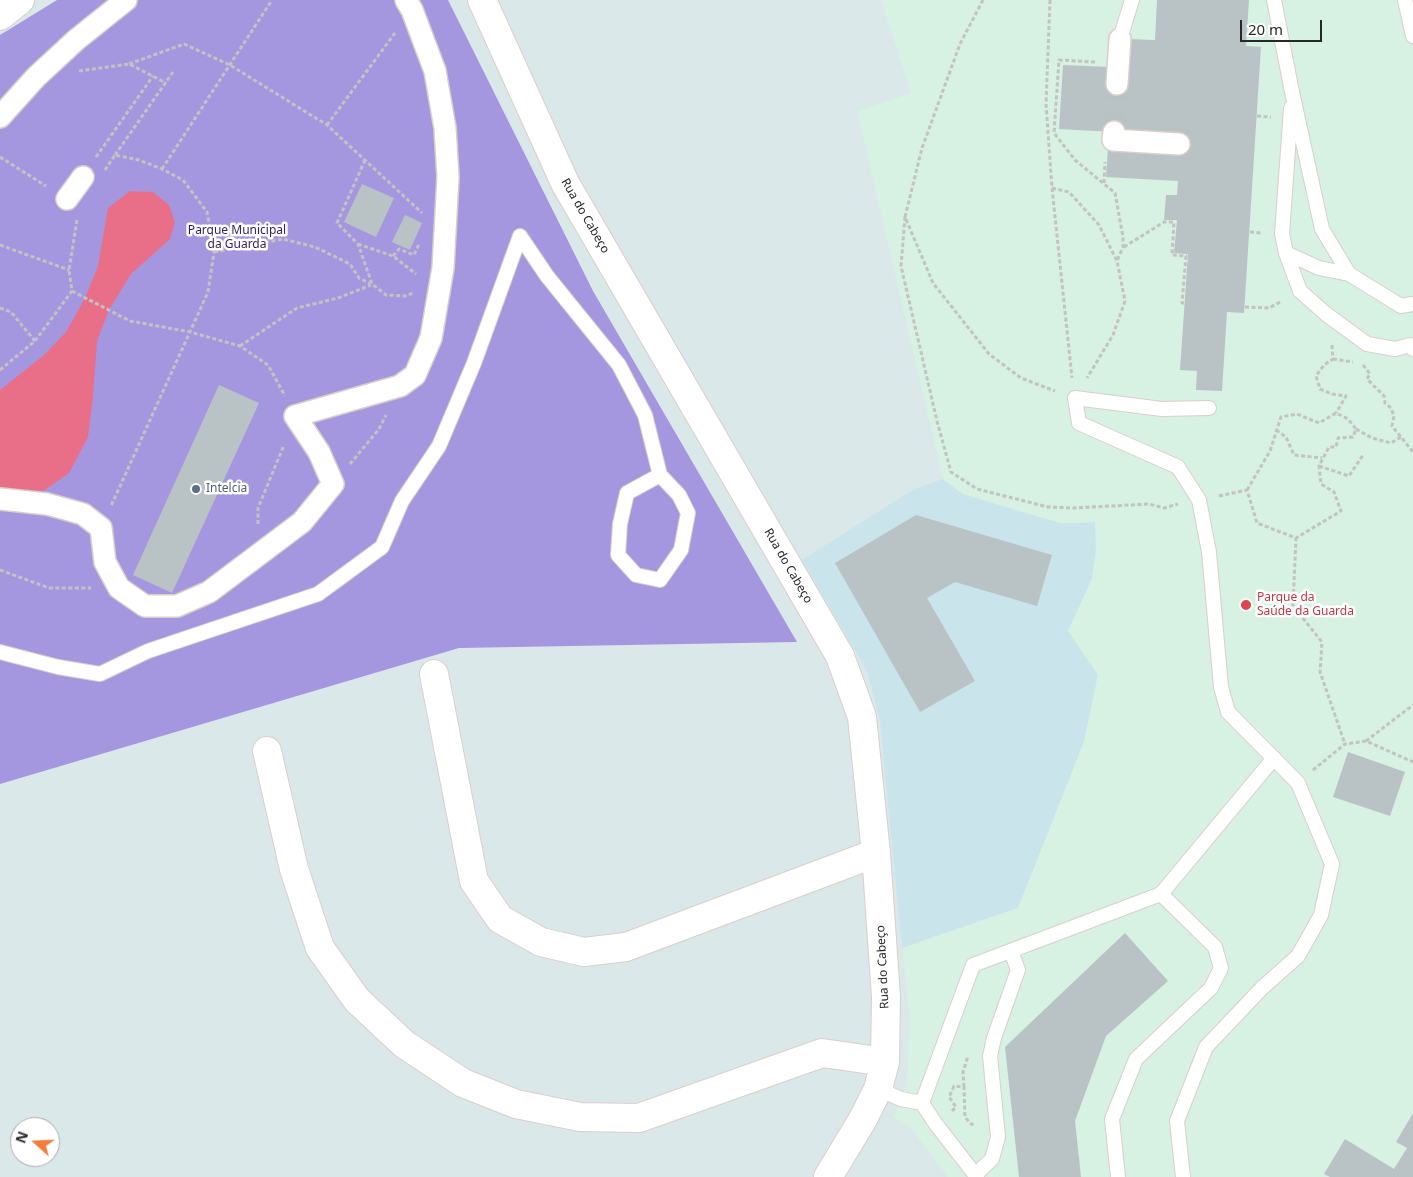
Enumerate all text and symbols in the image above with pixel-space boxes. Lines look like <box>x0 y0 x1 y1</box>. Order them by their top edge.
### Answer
scale bar <box>1243 10 1326 42</box>
text: 20 m <box>1248 19 1283 39</box>
street label: Rua do Cabeço <box>558 176 612 256</box>
park label: Parque Municipal da Guarda <box>188 224 286 252</box>
place label: Intelcia <box>206 482 247 496</box>
marker: Intelcia <box>190 483 202 495</box>
street label: Rua do Cabeço <box>761 526 815 606</box>
place label: Parque da Saúde da Guarda <box>1257 591 1354 619</box>
marker: Parque da Saúde da Guarda <box>1239 598 1253 612</box>
street label: Rua do Cabeço <box>874 925 892 1009</box>
north arrow <box>10 1117 60 1167</box>
text: N <box>10 1128 32 1146</box>

